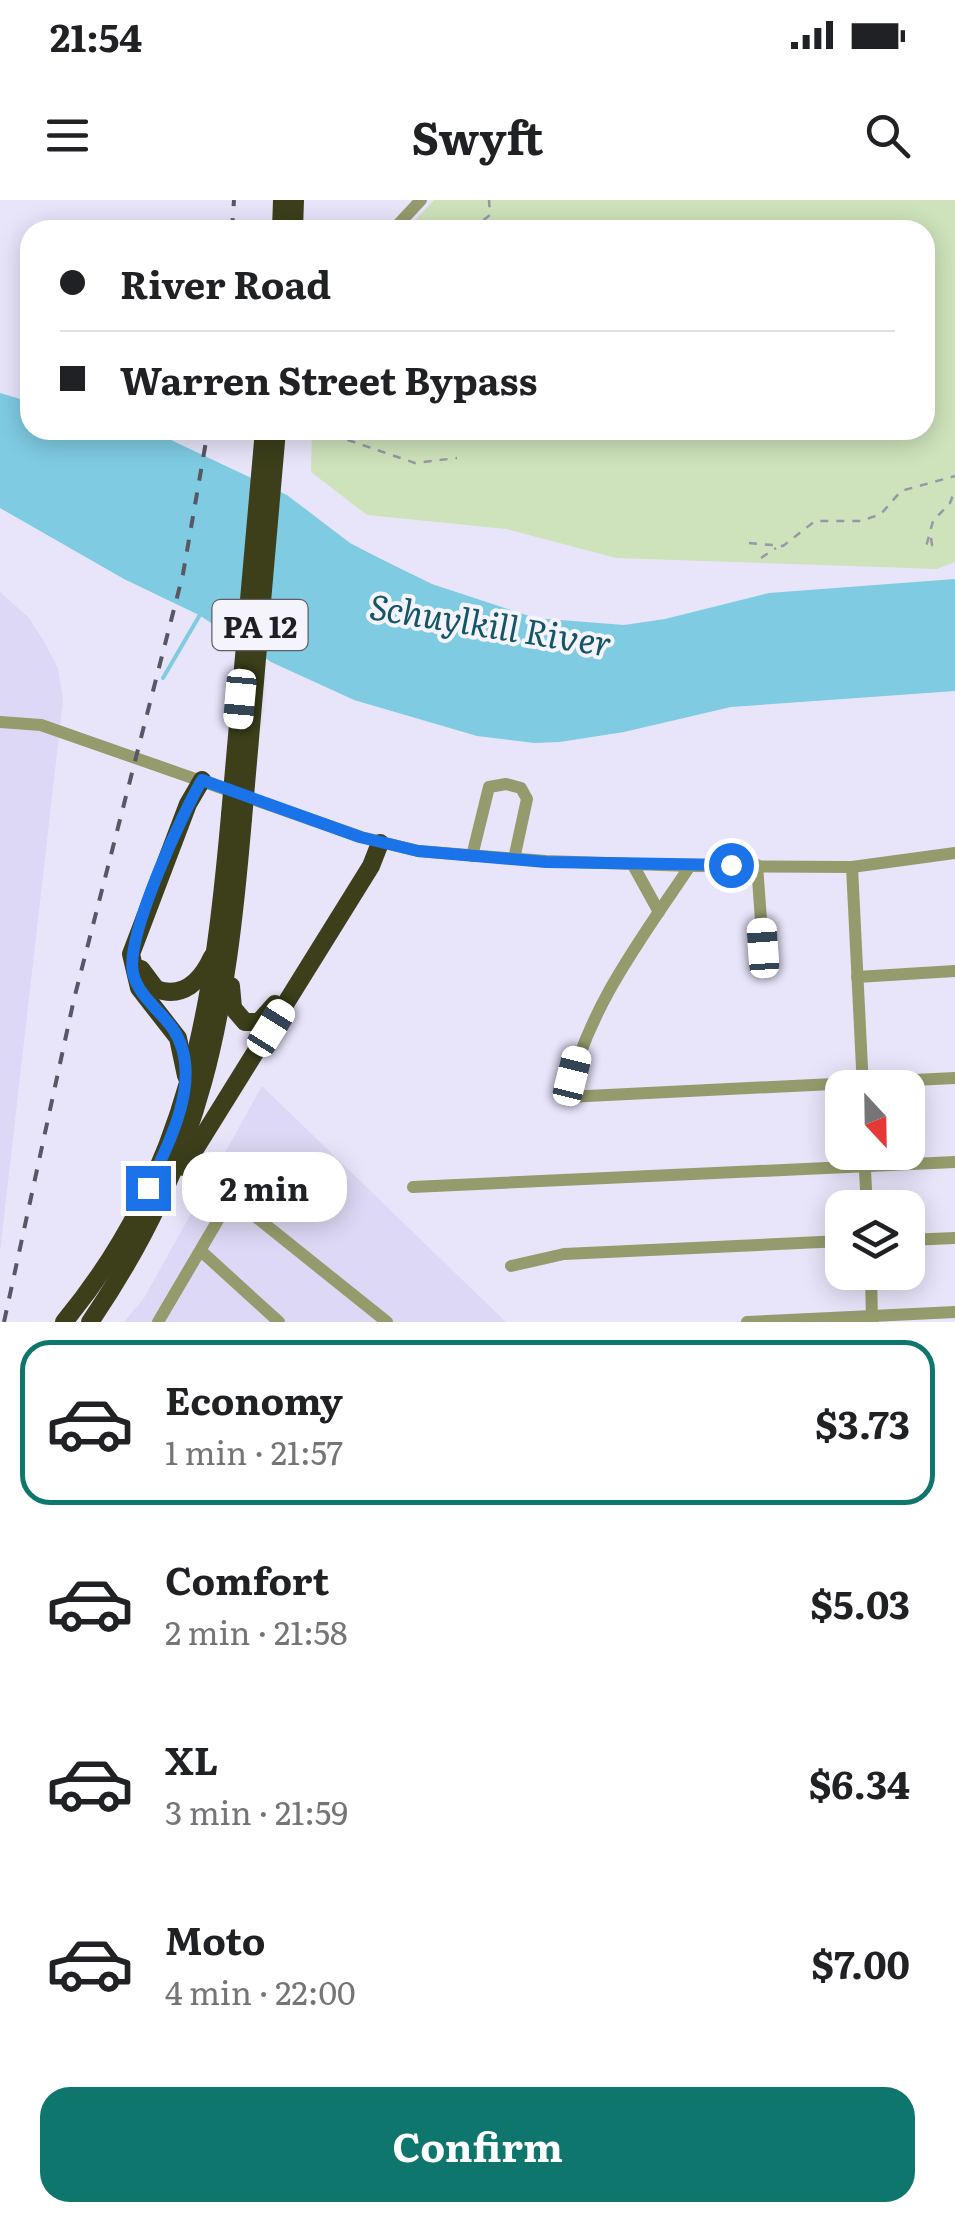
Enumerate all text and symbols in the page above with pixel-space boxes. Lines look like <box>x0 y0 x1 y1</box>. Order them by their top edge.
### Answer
text: 21:54 <box>50 7 142 64</box>
text: Swyft <box>411 102 544 169</box>
icon: menu <box>40 108 95 163</box>
icon: search <box>860 108 915 163</box>
text: River Road <box>120 254 331 311</box>
text: Warren Street Bypass <box>120 350 537 407</box>
water label: Schuylkill River <box>366 578 616 668</box>
road number: PA 12 <box>212 600 308 650</box>
car <box>222 668 258 730</box>
route start <box>709 843 754 888</box>
car <box>746 917 780 979</box>
car <box>242 995 300 1061</box>
car <box>550 1043 594 1109</box>
north arrow <box>825 1070 925 1170</box>
map controls <box>825 1070 925 1290</box>
callout: 2 min <box>183 1153 348 1223</box>
text: 2 min <box>220 1163 309 1211</box>
route end <box>126 1166 171 1211</box>
button: layers <box>825 1190 925 1290</box>
text: Economy <box>165 1370 343 1427</box>
icon: car <box>45 1378 135 1468</box>
text: $3.73 <box>815 1394 910 1451</box>
text: 1 min · 21:57 <box>165 1427 343 1475</box>
text: Comfort <box>165 1550 329 1607</box>
icon: car <box>45 1558 135 1648</box>
text: $5.03 <box>810 1574 910 1631</box>
text: 2 min · 21:58 <box>165 1607 348 1655</box>
text: XL <box>165 1730 218 1787</box>
icon: car <box>45 1738 135 1828</box>
text: $6.34 <box>809 1754 910 1811</box>
text: 3 min · 21:59 <box>165 1787 348 1835</box>
text: Moto <box>165 1910 265 1967</box>
icon: car <box>45 1918 135 2008</box>
text: $7.00 <box>811 1934 910 1991</box>
text: 4 min · 22:00 <box>165 1967 355 2015</box>
button: Confirm <box>40 2087 915 2202</box>

